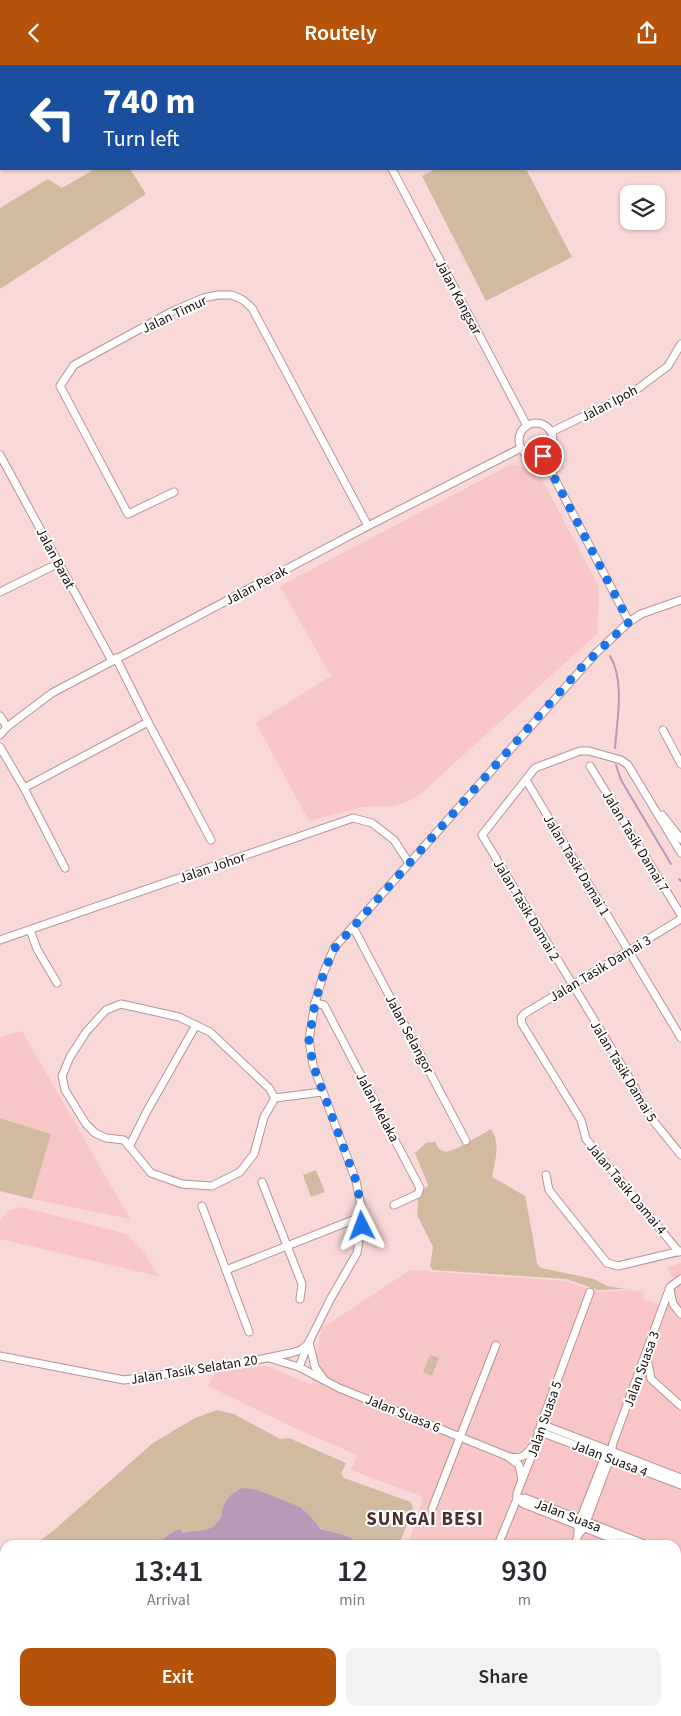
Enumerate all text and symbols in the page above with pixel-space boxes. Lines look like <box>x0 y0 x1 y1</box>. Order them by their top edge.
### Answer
text: Routely <box>304 17 377 49</box>
icon: back <box>20 19 48 47</box>
icon: share <box>633 19 661 47</box>
text: 740 m <box>103 77 195 127</box>
icon: left <box>20 85 85 150</box>
text: Turn left <box>103 123 179 155</box>
map controls <box>620 185 665 230</box>
button: layers <box>620 185 665 230</box>
street label: Jalan Kangsar <box>430 256 486 339</box>
street label: Jalan Timur <box>139 291 210 339</box>
street label: Jalan Ipoh <box>578 381 641 427</box>
pin <box>522 435 564 477</box>
icon: arrive <box>529 442 557 470</box>
street label: Jalan Barat <box>31 525 80 593</box>
street label: Jalan Perak <box>222 561 291 611</box>
street label: Jalan Tasik Damai 7 <box>597 787 673 896</box>
street label: Jalan Tasik Damai 1 <box>538 811 614 920</box>
street label: Jalan Johor <box>176 847 248 889</box>
street label: Jalan Tasik Damai 2 <box>488 856 564 965</box>
street label: Jalan Tasik Damai 3 <box>546 931 655 1007</box>
street label: Jalan Selangor <box>380 991 438 1078</box>
street label: Jalan Tasik Damai 5 <box>585 1017 661 1126</box>
street label: Jalan Melaka <box>350 1069 404 1146</box>
street label: Jalan Tasik Damai 4 <box>582 1138 671 1239</box>
position arrow <box>335 1199 387 1251</box>
street label: Jalan Suasa 3 <box>619 1328 665 1410</box>
street label: Jalan Tasik Selatan 20 <box>129 1350 259 1390</box>
street label: Jalan Suasa 5 <box>523 1378 567 1460</box>
street label: Jalan Suasa 6 <box>362 1390 443 1438</box>
street label: Jalan Suasa 4 <box>569 1435 650 1483</box>
street label: Jalan Suasa <box>531 1494 604 1538</box>
district label: SUNGAI BESI <box>366 1506 484 1533</box>
text: 13:41 <box>134 1550 203 1593</box>
text: 12 <box>337 1550 368 1593</box>
text: 930 <box>501 1550 547 1593</box>
text: Arrival <box>147 1589 190 1611</box>
text: min <box>339 1589 365 1611</box>
text: m <box>518 1589 531 1611</box>
button: Exit <box>20 1648 336 1706</box>
button: Share <box>346 1648 661 1706</box>

